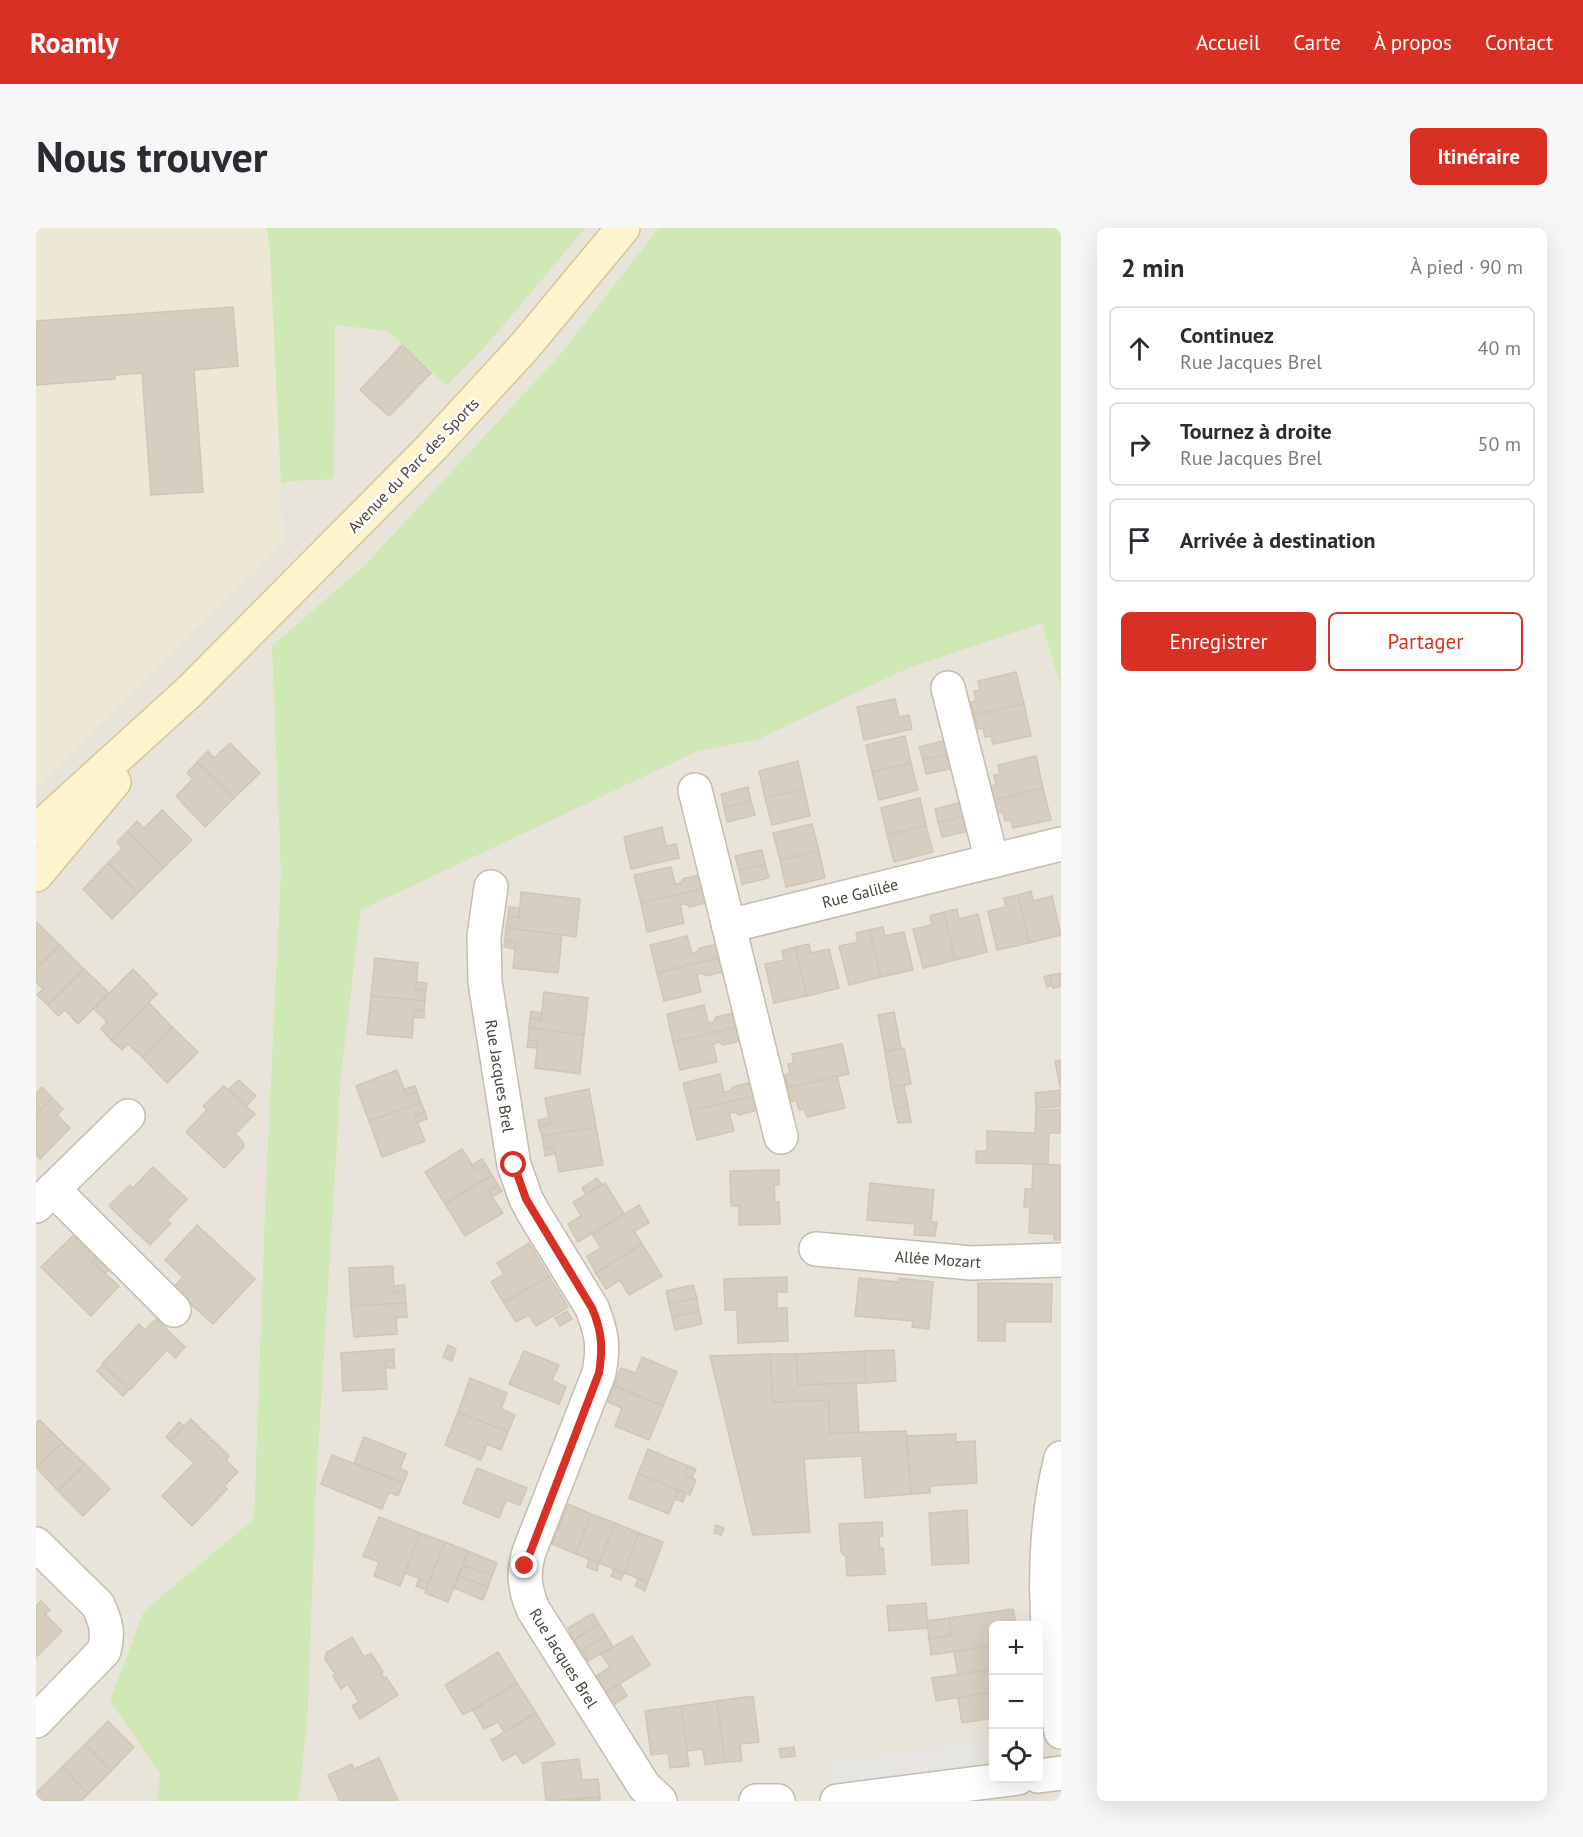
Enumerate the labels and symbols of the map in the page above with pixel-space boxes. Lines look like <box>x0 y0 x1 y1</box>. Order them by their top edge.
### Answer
street label: Avenue du Parc des Sports <box>343 393 483 537</box>
street label: Rue Galilée <box>820 874 900 912</box>
street label: Rue Jacques Brel <box>481 1018 519 1134</box>
route start <box>500 1151 526 1177</box>
street label: Allée Mozart <box>894 1246 982 1272</box>
route end <box>511 1552 537 1578</box>
street label: Rue Jacques Brel <box>525 1604 603 1712</box>

